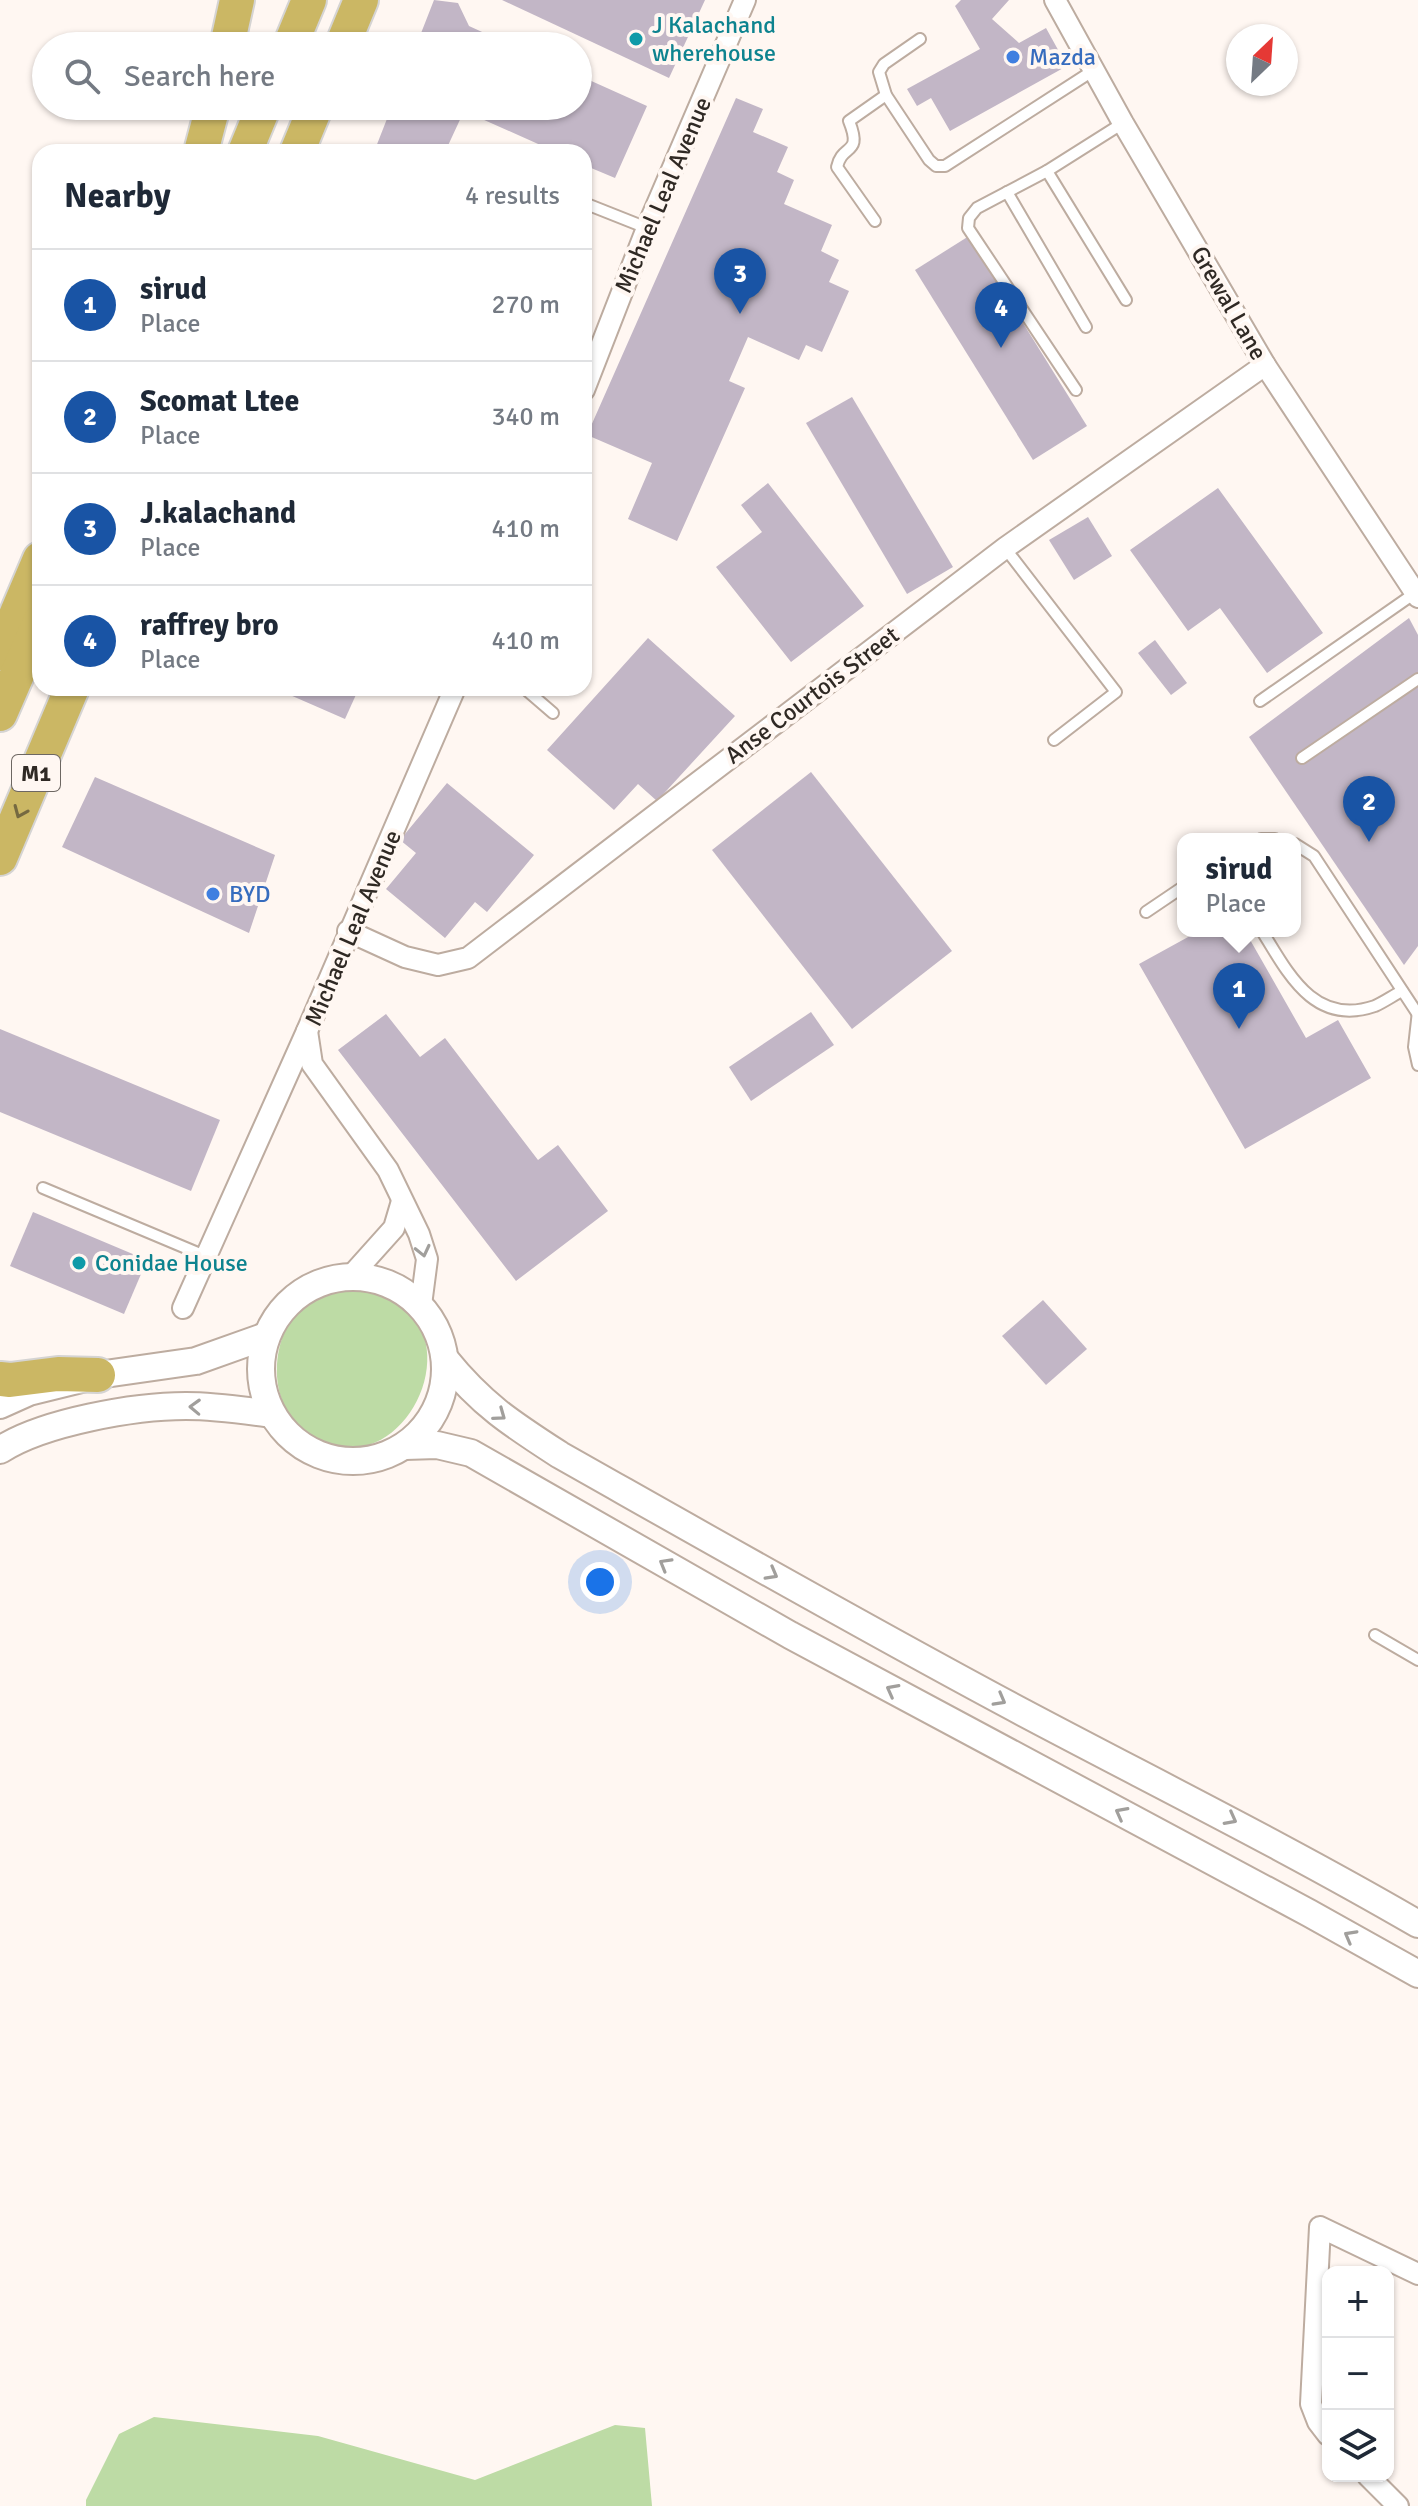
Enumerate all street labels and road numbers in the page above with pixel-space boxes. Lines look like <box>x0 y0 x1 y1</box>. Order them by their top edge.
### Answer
street label: Michael Leal Avenue <box>608 92 718 298</box>
street label: Grewal Lane <box>1184 241 1274 365</box>
street label: Anse Courtois Street <box>719 620 905 770</box>
road number: M1 <box>12 755 60 791</box>
street label: Michael Leal Avenue <box>298 825 408 1031</box>

